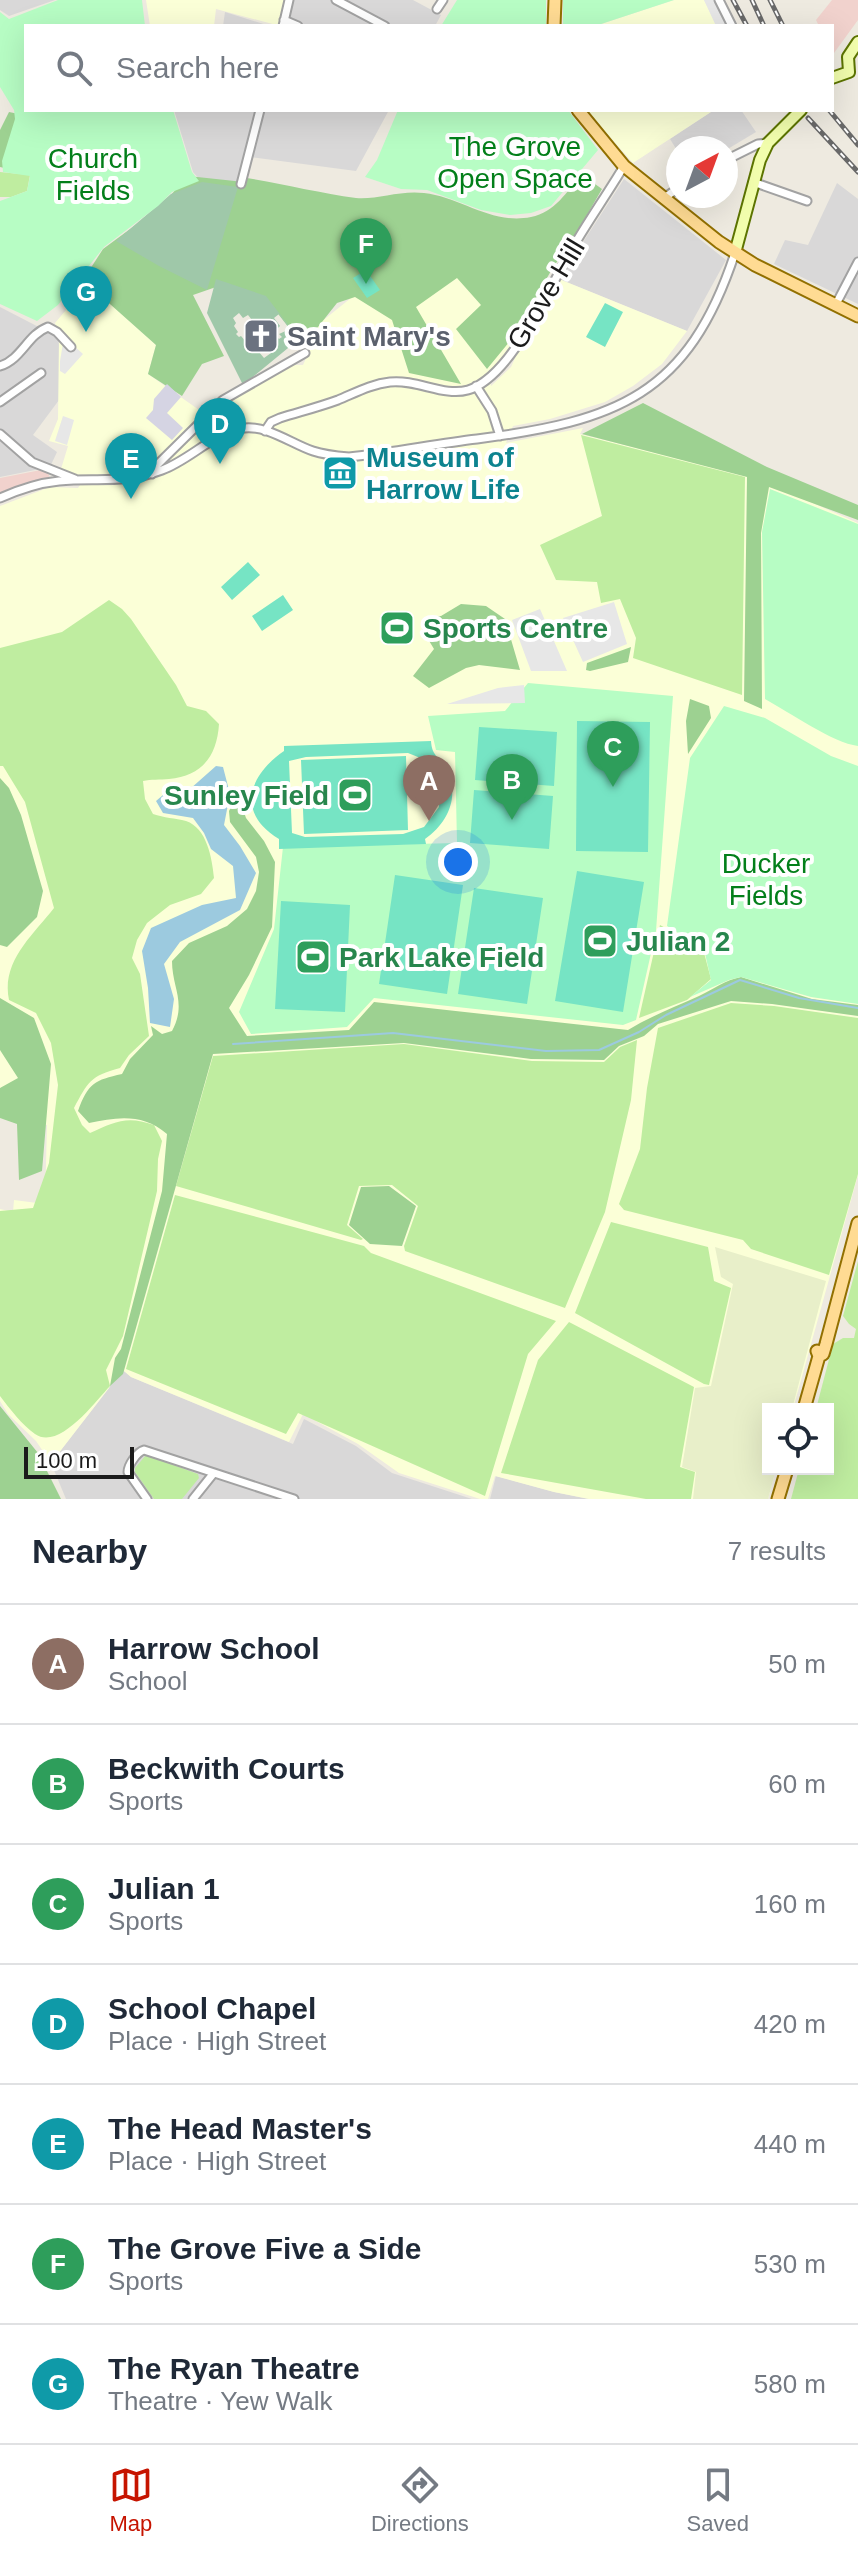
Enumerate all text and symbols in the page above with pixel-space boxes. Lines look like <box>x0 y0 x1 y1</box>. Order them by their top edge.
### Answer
search box <box>24 24 834 112</box>
icon: search <box>52 46 96 90</box>
text: Search here <box>116 51 279 84</box>
park label: The Grove Open Space <box>437 131 593 194</box>
north arrow <box>666 136 738 208</box>
park label: Church Fields <box>48 143 138 206</box>
pin: F <box>340 218 392 284</box>
street label: Grove Hill <box>501 233 591 355</box>
pin: G <box>60 266 112 332</box>
church icon: Saint Mary's <box>242 317 280 355</box>
place label: Saint Mary's <box>287 321 451 352</box>
pin: D <box>194 398 246 464</box>
pin: E <box>105 433 157 499</box>
place label: Museum of Harrow Life <box>366 442 520 505</box>
museum icon: Museum of Harrow Life <box>321 454 359 492</box>
sports icon: Sports Centre <box>378 609 416 647</box>
place label: Sports Centre <box>423 613 608 644</box>
pin: C <box>587 721 639 787</box>
pin: B <box>486 754 538 820</box>
pin: A <box>403 755 455 821</box>
sports icon: Sunley Field <box>336 776 374 814</box>
place label: Sunley Field <box>164 780 329 811</box>
your location <box>438 842 478 882</box>
park label: Ducker Fields <box>722 848 810 911</box>
sports icon: Julian 2 <box>581 922 619 960</box>
place label: Julian 2 <box>626 926 730 957</box>
sports icon: Park Lake Field <box>294 938 332 976</box>
place label: Park Lake Field <box>339 942 544 973</box>
map controls <box>762 1403 834 1475</box>
button: locate <box>762 1403 834 1475</box>
scale bar <box>24 1443 134 1479</box>
text: 100 m <box>36 1448 97 1473</box>
text: Nearby <box>32 1532 147 1570</box>
text: 7 results <box>728 1536 826 1566</box>
text: Harrow School <box>108 1632 320 1665</box>
text: A <box>49 1649 67 1679</box>
text: 50 m <box>768 1649 826 1679</box>
text: School <box>108 1666 188 1696</box>
text: Beckwith Courts <box>108 1752 345 1785</box>
text: B <box>49 1769 67 1799</box>
text: 60 m <box>768 1769 826 1799</box>
text: Sports <box>108 1786 183 1816</box>
text: Julian 1 <box>108 1872 220 1905</box>
text: C <box>49 1889 67 1919</box>
text: 160 m <box>754 1889 826 1919</box>
text: Sports <box>108 1906 183 1936</box>
text: School Chapel <box>108 1992 316 2025</box>
text: D <box>49 2009 67 2039</box>
text: 420 m <box>754 2009 826 2039</box>
text: Place · High Street <box>108 2026 326 2056</box>
text: The Head Master's <box>108 2112 372 2145</box>
text: E <box>49 2129 67 2159</box>
text: 440 m <box>754 2129 826 2159</box>
text: Place · High Street <box>108 2146 326 2176</box>
text: The Grove Five a Side <box>108 2232 421 2265</box>
text: F <box>50 2249 66 2279</box>
text: 530 m <box>754 2249 826 2279</box>
text: Sports <box>108 2266 183 2296</box>
text: The Ryan Theatre <box>108 2352 360 2385</box>
text: G <box>48 2369 68 2399</box>
text: 580 m <box>754 2369 826 2399</box>
text: Theatre · Yew Walk <box>108 2386 332 2416</box>
tab: Map <box>109 2463 153 2537</box>
tab: Directions <box>371 2463 469 2537</box>
tab: Saved <box>687 2463 749 2537</box>

